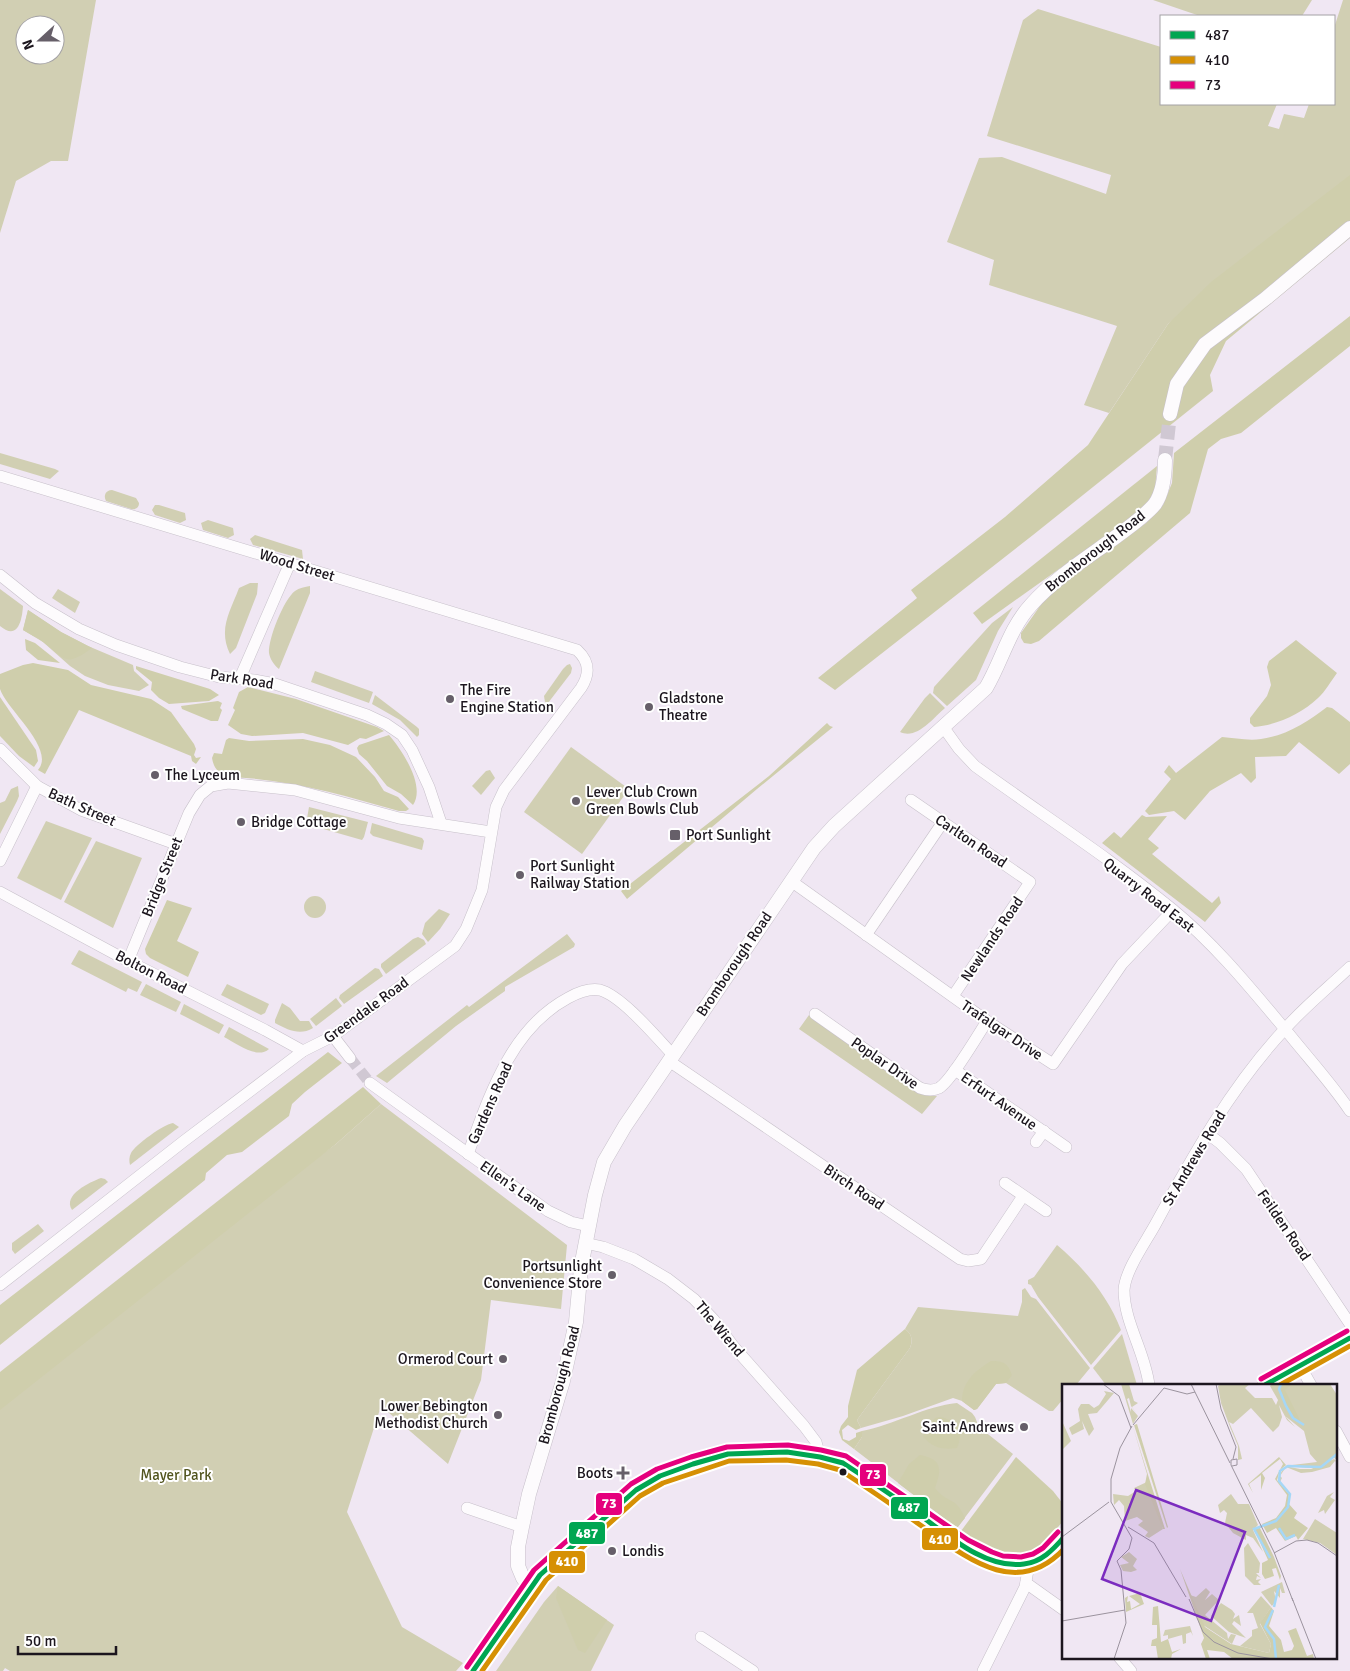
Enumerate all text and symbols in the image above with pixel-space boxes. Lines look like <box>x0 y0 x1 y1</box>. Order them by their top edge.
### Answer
north arrow <box>15 15 65 65</box>
legend <box>1160 15 1335 105</box>
text: 487 <box>1205 26 1229 44</box>
text: N <box>19 37 38 52</box>
text: 410 <box>1205 51 1229 69</box>
text: 73 <box>1205 76 1221 94</box>
street label: Bromborough Road <box>1041 506 1149 596</box>
street label: Wood Street <box>257 545 337 585</box>
street label: Park Road <box>209 665 275 693</box>
place label: The Fire Engine Station <box>460 681 554 716</box>
place label: Gladstone Theatre <box>659 689 724 724</box>
marker: The Fire Engine Station <box>444 693 456 705</box>
marker: Gladstone Theatre <box>643 701 655 713</box>
place label: The Lyceum <box>165 766 240 784</box>
marker: The Lyceum <box>149 769 161 781</box>
place label: Lever Club Crown Green Bowls Club <box>586 783 699 818</box>
street label: Bath Street <box>45 784 119 830</box>
marker: Lever Club Crown Green Bowls Club <box>570 795 582 807</box>
street label: Carlton Road <box>932 810 1010 872</box>
place label: Bridge Cottage <box>251 813 346 831</box>
marker: Bridge Cottage <box>235 816 247 828</box>
place label: Port Sunlight <box>686 826 771 844</box>
marker: Port Sunlight <box>668 828 682 842</box>
street label: Bridge Street <box>138 834 186 920</box>
street label: Quarry Road East <box>1100 854 1198 936</box>
place label: Port Sunlight Railway Station <box>530 857 630 892</box>
marker: Port Sunlight Railway Station <box>514 869 526 881</box>
street label: Newlands Road <box>957 893 1027 985</box>
street label: Bromborough Road <box>692 908 776 1020</box>
street label: Bolton Road <box>112 946 190 998</box>
street label: Greendale Road <box>320 973 412 1047</box>
street label: Trafalgar Drive <box>958 996 1046 1064</box>
street label: Poplar Drive <box>848 1033 922 1093</box>
street label: Gardens Road <box>464 1059 516 1147</box>
street label: Erfurt Avenue <box>957 1068 1041 1134</box>
street label: St Andrews Road <box>1159 1107 1229 1209</box>
street label: Ellen's Lane <box>476 1157 550 1215</box>
street label: Birch Road <box>820 1160 888 1214</box>
street label: Feilden Road <box>1254 1186 1315 1264</box>
place label: Portsunlight Convenience Store <box>483 1257 602 1292</box>
marker: Portsunlight Convenience Store <box>606 1269 618 1281</box>
street label: The Wiend <box>692 1298 748 1360</box>
street label: Bromborough Road <box>534 1324 584 1446</box>
place label: Ormerod Court <box>398 1350 493 1368</box>
marker: Ormerod Court <box>497 1353 509 1365</box>
inset map <box>1062 1384 1338 1658</box>
place label: Lower Bebington Methodist Church <box>374 1397 488 1432</box>
marker: Lower Bebington Methodist Church <box>492 1409 504 1421</box>
place label: Saint Andrews <box>922 1418 1014 1436</box>
marker: Saint Andrews <box>1018 1421 1030 1433</box>
line badge: 73 <box>859 1463 887 1487</box>
place label: Boots <box>577 1464 613 1482</box>
park label: Mayer Park <box>140 1466 212 1484</box>
text: 73 <box>865 1466 881 1483</box>
marker: Boots <box>617 1467 629 1479</box>
unlabelled marker <box>838 1467 848 1477</box>
line badge: 73 <box>595 1492 623 1516</box>
text: 73 <box>601 1495 617 1512</box>
line badge: 487 <box>890 1496 929 1520</box>
text: 487 <box>898 1499 921 1516</box>
line badge: 487 <box>568 1521 606 1545</box>
text: 487 <box>576 1525 599 1542</box>
line badge: 410 <box>921 1527 959 1551</box>
text: 410 <box>929 1531 952 1548</box>
place label: Londis <box>622 1542 664 1560</box>
marker: Londis <box>606 1545 618 1557</box>
line badge: 410 <box>548 1550 586 1574</box>
text: 410 <box>556 1553 579 1570</box>
scale bar <box>18 1624 115 1656</box>
text: 50 m <box>25 1632 56 1650</box>

